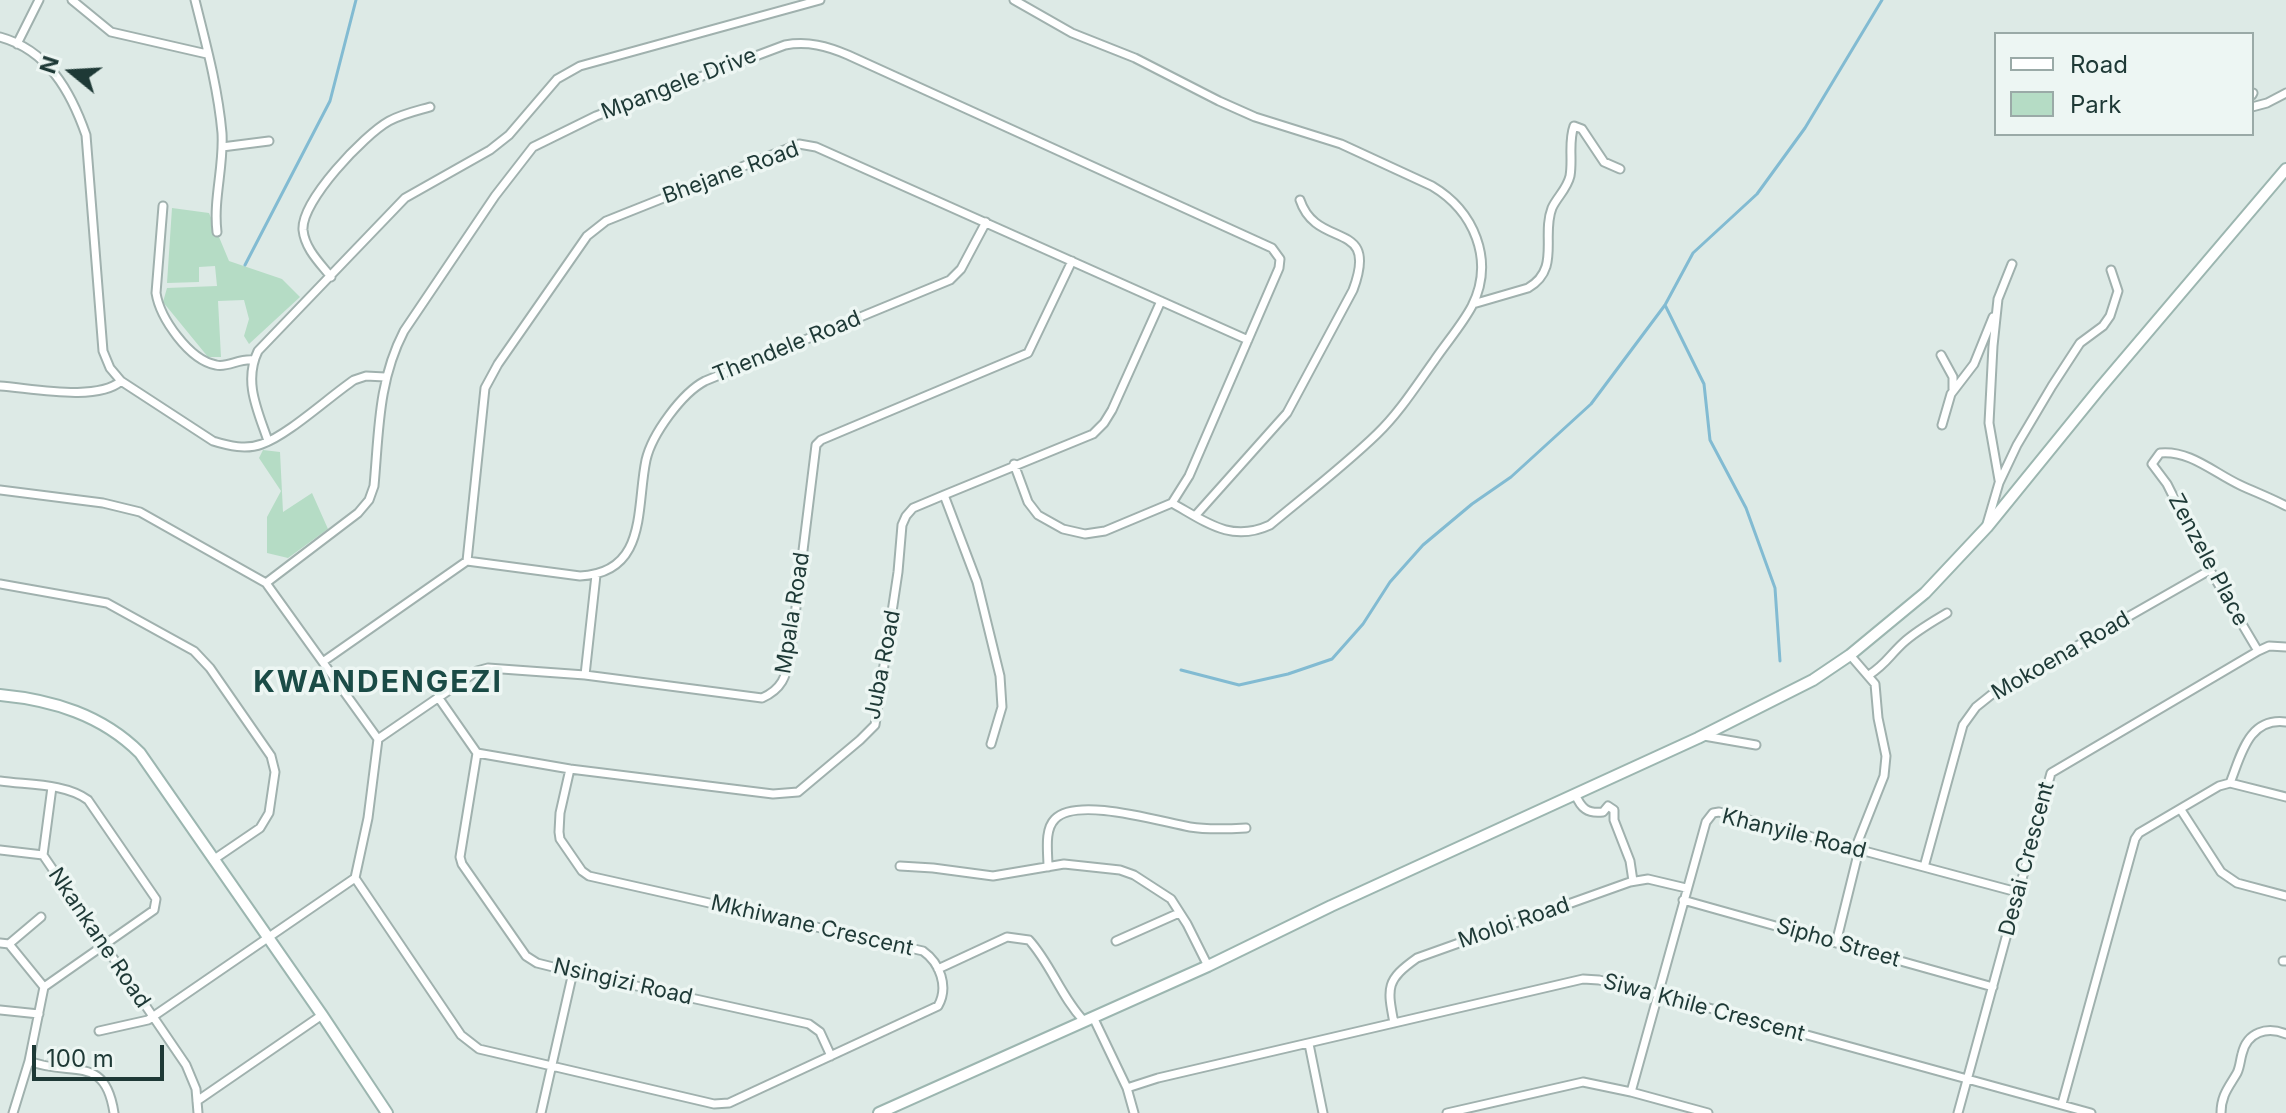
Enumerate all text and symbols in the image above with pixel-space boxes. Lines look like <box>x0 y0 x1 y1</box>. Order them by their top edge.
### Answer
north arrow <box>32 32 112 112</box>
legend <box>1994 32 2254 136</box>
street label: Mpangele Drive <box>598 42 760 126</box>
text: Road <box>2070 50 2128 79</box>
text: N <box>34 53 64 77</box>
text: Park <box>2070 90 2121 119</box>
street label: Bhejane Road <box>659 136 803 210</box>
street label: Thendele Road <box>709 305 865 389</box>
street label: Zenzele Place <box>2162 489 2254 631</box>
street label: Mpala Road <box>770 550 816 676</box>
street label: Mokoena Road <box>1987 606 2135 706</box>
street label: Juba Road <box>859 608 907 722</box>
district label: KWANDENGEZI <box>253 665 503 701</box>
street label: Desai Crescent <box>1994 779 2060 939</box>
street label: Khanyile Road <box>1719 803 1869 865</box>
street label: Nkankane Road <box>42 863 156 1013</box>
street label: Mkhiwane Crescent <box>708 890 916 962</box>
street label: Moloi Road <box>1455 892 1573 954</box>
street label: Sipho Street <box>1773 913 1903 973</box>
street label: Nsingizi Road <box>551 953 695 1011</box>
street label: Siwa Khile Crescent <box>1600 968 1808 1048</box>
scale bar <box>36 1029 168 1079</box>
text: 100 m <box>46 1044 114 1073</box>

